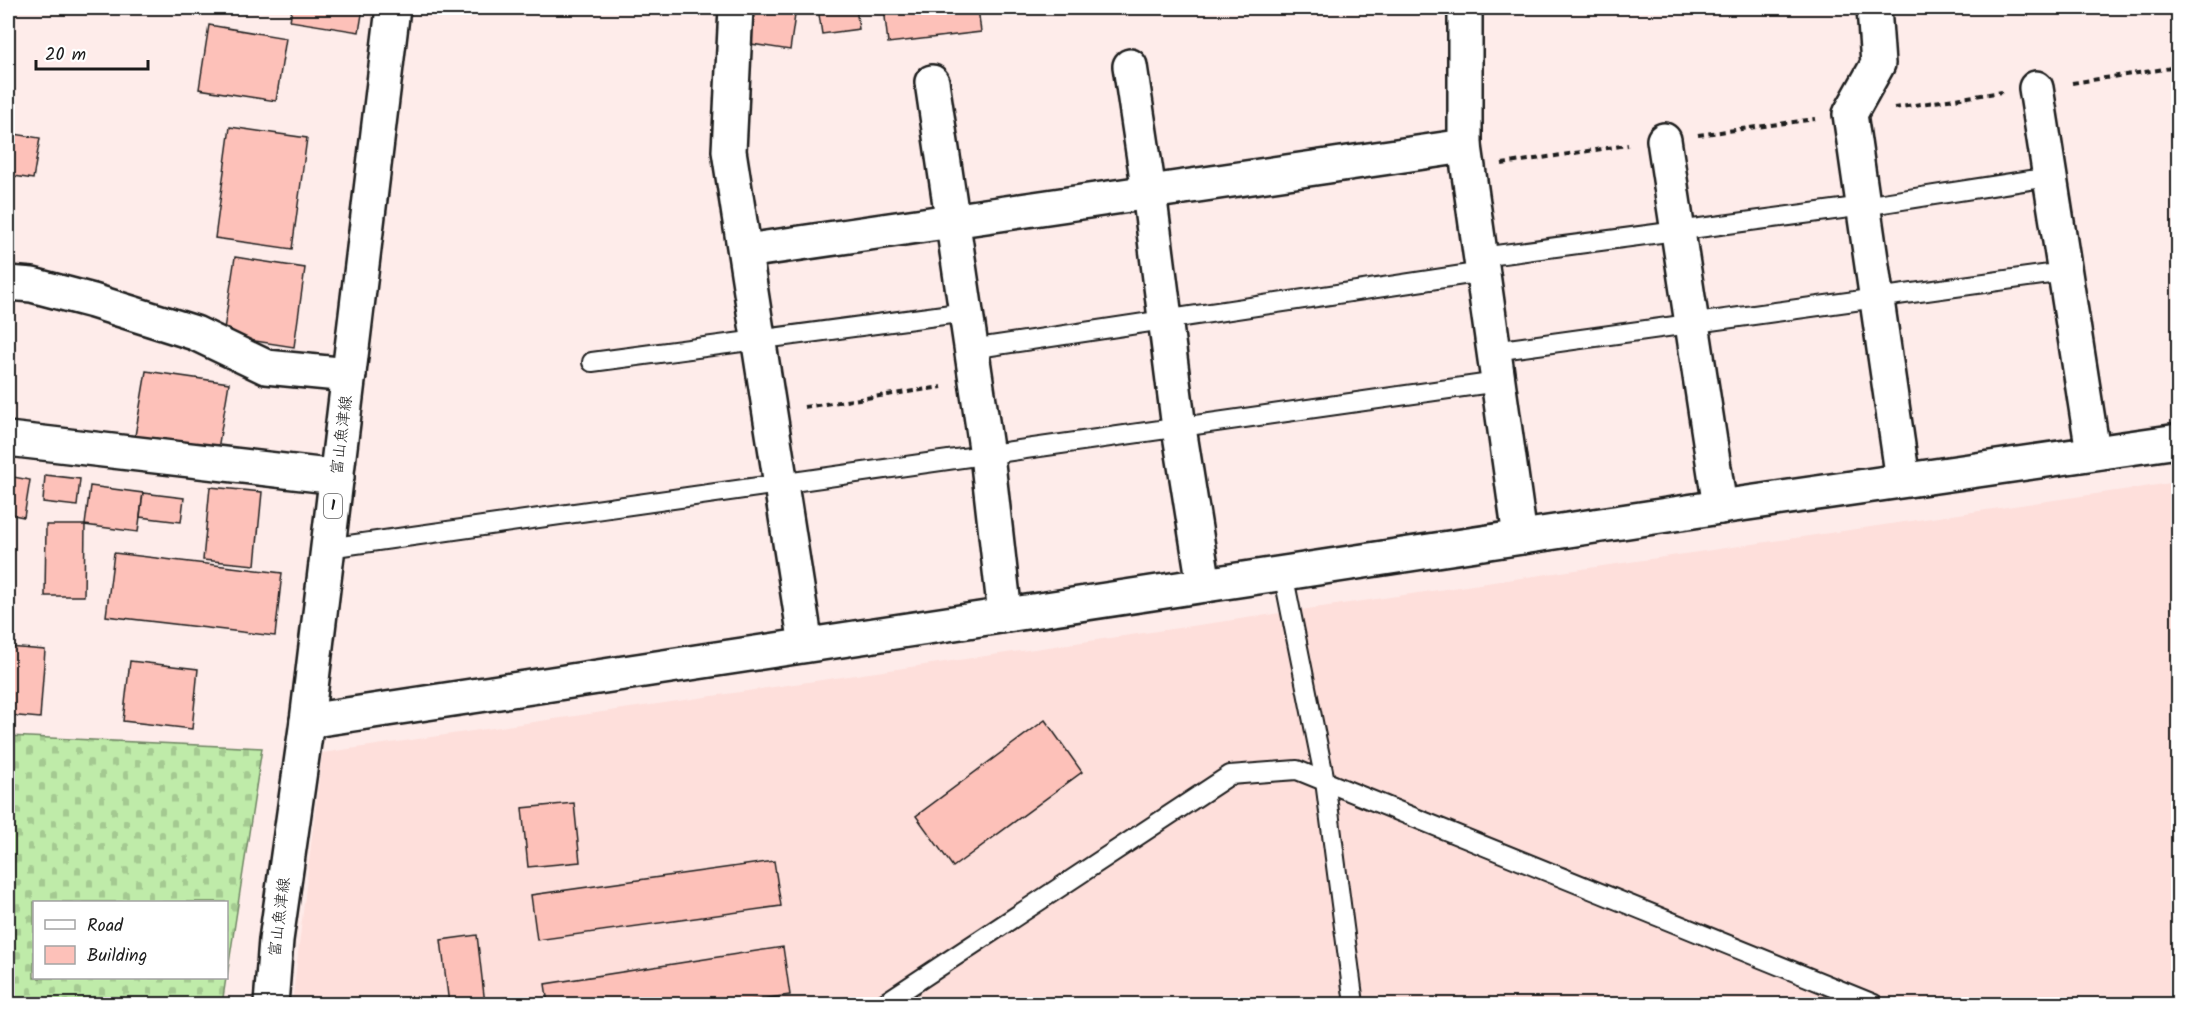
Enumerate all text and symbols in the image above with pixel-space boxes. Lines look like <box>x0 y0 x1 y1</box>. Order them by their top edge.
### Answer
scale bar <box>36 33 148 71</box>
text: 20 m <box>45 41 86 70</box>
street label: 富山魚津線 <box>325 394 359 476</box>
road number: 1 <box>324 494 342 518</box>
street label: 富山魚津線 <box>263 876 297 958</box>
legend <box>33 901 228 979</box>
text: Road <box>87 912 124 941</box>
text: Building <box>87 942 147 971</box>

